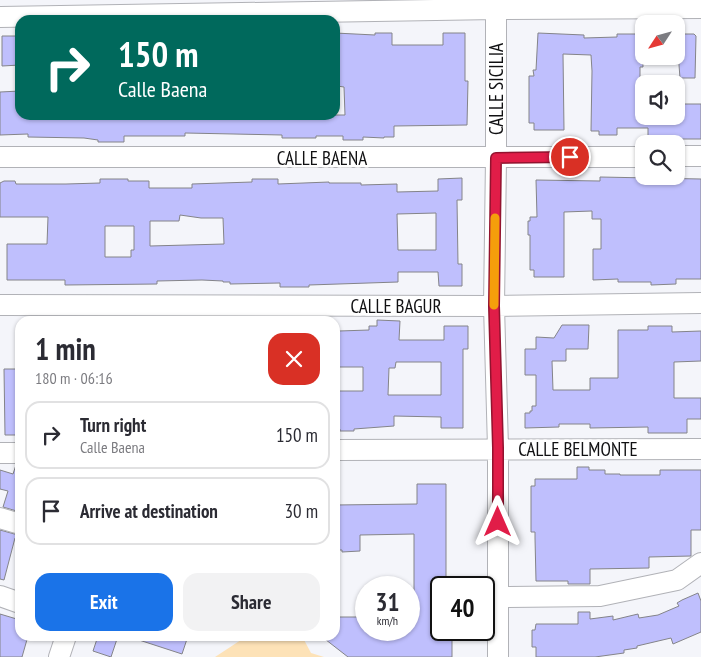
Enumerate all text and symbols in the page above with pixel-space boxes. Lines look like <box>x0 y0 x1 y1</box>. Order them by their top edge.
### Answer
north arrow <box>635 15 685 65</box>
map controls <box>635 15 685 185</box>
text: 150 m <box>118 31 199 77</box>
icon: right <box>35 35 100 100</box>
street label: CALLE SICILIA <box>484 43 508 135</box>
text: Calle Baena <box>118 75 207 103</box>
button: sound <box>635 75 685 125</box>
button: search <box>635 135 685 185</box>
pin <box>549 136 591 178</box>
icon: arrive <box>556 143 584 171</box>
street label: CALLE BAENA <box>277 146 367 170</box>
street label: CALLE BAGUR <box>350 294 442 318</box>
text: 1 min <box>35 329 96 368</box>
button: close <box>268 333 320 385</box>
text: 180 m · 06:16 <box>35 368 113 388</box>
text: Turn right <box>80 413 146 437</box>
icon: right <box>37 421 65 449</box>
text: 150 m <box>276 423 318 447</box>
text: Calle Baena <box>80 437 145 457</box>
street label: CALLE BELMONTE <box>518 437 638 461</box>
position arrow <box>471 495 523 547</box>
icon: arrive <box>37 497 65 525</box>
text: Arrive at destination <box>80 499 218 523</box>
text: 30 m <box>285 499 318 523</box>
button: Exit <box>35 573 173 631</box>
button: Share <box>183 573 320 631</box>
speed limit sign: 40 <box>430 576 495 641</box>
text: 31 <box>376 586 399 618</box>
text: km/h <box>377 613 398 628</box>

